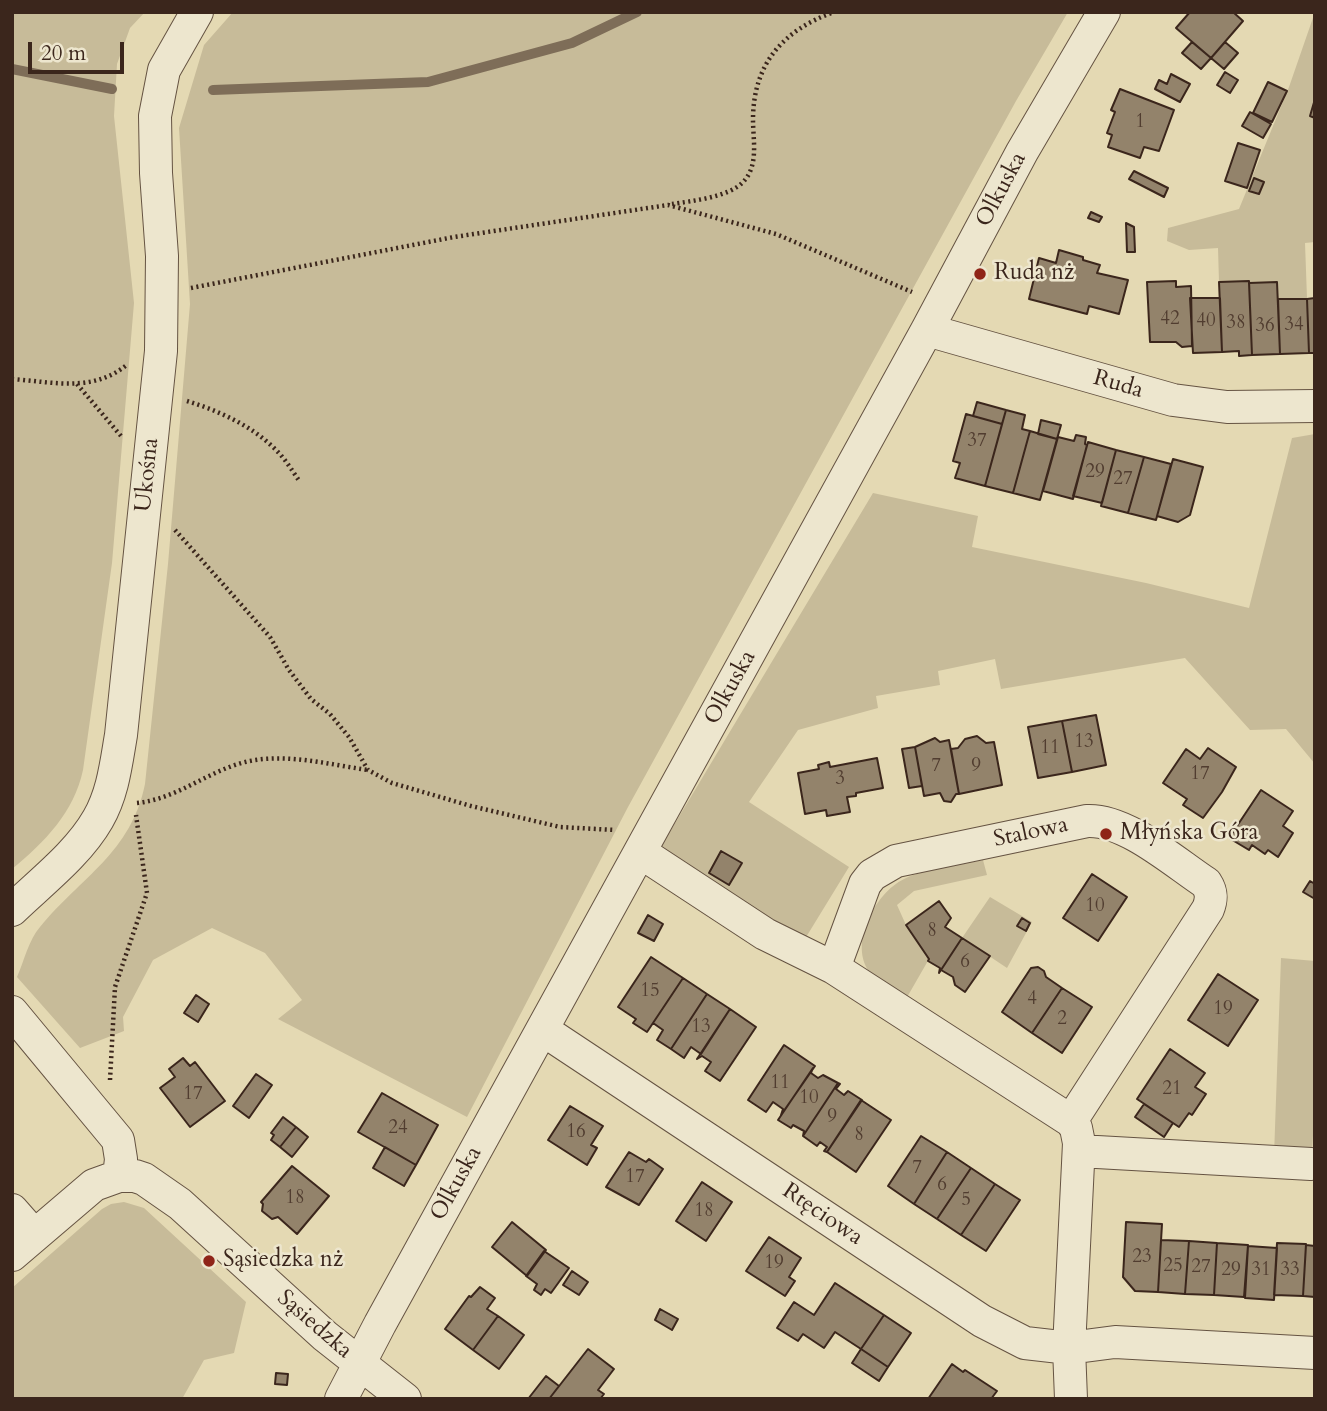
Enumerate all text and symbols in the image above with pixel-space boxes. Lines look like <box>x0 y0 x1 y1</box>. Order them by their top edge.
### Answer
scale bar <box>32 28 128 72</box>
text: 20 m <box>41 39 86 68</box>
house number: 1 <box>1135 112 1145 134</box>
street label: Olkuska <box>971 148 1033 232</box>
place label: Ruda nż <box>994 260 1074 288</box>
marker: Ruda nż <box>972 266 988 282</box>
house number: 42 <box>1160 309 1180 331</box>
house number: 40 <box>1196 311 1216 333</box>
house number: 38 <box>1226 313 1246 335</box>
house number: 34 <box>1284 315 1304 337</box>
house number: 36 <box>1255 316 1275 338</box>
street label: Ruda <box>1090 365 1146 405</box>
house number: 37 <box>967 431 987 453</box>
street label: Ukośna <box>130 437 166 513</box>
house number: 29 <box>1085 462 1105 484</box>
house number: 27 <box>1113 469 1133 491</box>
street label: Olkuska <box>699 646 763 730</box>
house number: 13 <box>1074 732 1094 754</box>
house number: 11 <box>1040 738 1060 760</box>
house number: 7 <box>931 756 941 778</box>
house number: 9 <box>971 756 981 778</box>
house number: 17 <box>1190 764 1210 786</box>
house number: 3 <box>835 769 845 791</box>
street label: Stalowa <box>991 812 1071 854</box>
place label: Młyńska Góra <box>1120 820 1258 848</box>
marker: Młyńska Góra <box>1098 826 1114 842</box>
house number: 10 <box>1085 896 1105 918</box>
house number: 8 <box>927 921 937 943</box>
house number: 6 <box>960 952 970 974</box>
house number: 15 <box>640 981 660 1003</box>
house number: 4 <box>1027 989 1037 1011</box>
house number: 19 <box>1213 999 1233 1021</box>
house number: 2 <box>1057 1009 1067 1031</box>
house number: 13 <box>691 1017 711 1039</box>
house number: 11 <box>770 1073 790 1095</box>
house number: 21 <box>1162 1079 1182 1101</box>
house number: 17 <box>183 1084 203 1106</box>
house number: 10 <box>799 1088 819 1110</box>
house number: 9 <box>827 1107 837 1129</box>
house number: 24 <box>388 1118 408 1140</box>
house number: 16 <box>566 1122 586 1144</box>
house number: 8 <box>854 1125 864 1147</box>
street label: Olkuska <box>425 1142 489 1226</box>
house number: 7 <box>912 1158 922 1180</box>
house number: 17 <box>625 1167 645 1189</box>
house number: 6 <box>937 1175 947 1197</box>
street label: Rtęciowa <box>776 1178 868 1252</box>
house number: 18 <box>285 1188 305 1210</box>
house number: 5 <box>961 1190 971 1212</box>
house number: 18 <box>694 1201 714 1223</box>
place label: Sąsiedzka nż <box>223 1247 343 1275</box>
house number: 23 <box>1132 1247 1152 1269</box>
marker: Sąsiedzka nż <box>201 1253 217 1269</box>
house number: 19 <box>764 1253 784 1275</box>
house number: 25 <box>1163 1256 1183 1278</box>
house number: 27 <box>1191 1257 1211 1279</box>
house number: 29 <box>1221 1260 1241 1282</box>
house number: 31 <box>1251 1260 1271 1282</box>
house number: 33 <box>1280 1260 1300 1282</box>
street label: Sąsiedzka <box>271 1285 357 1365</box>

